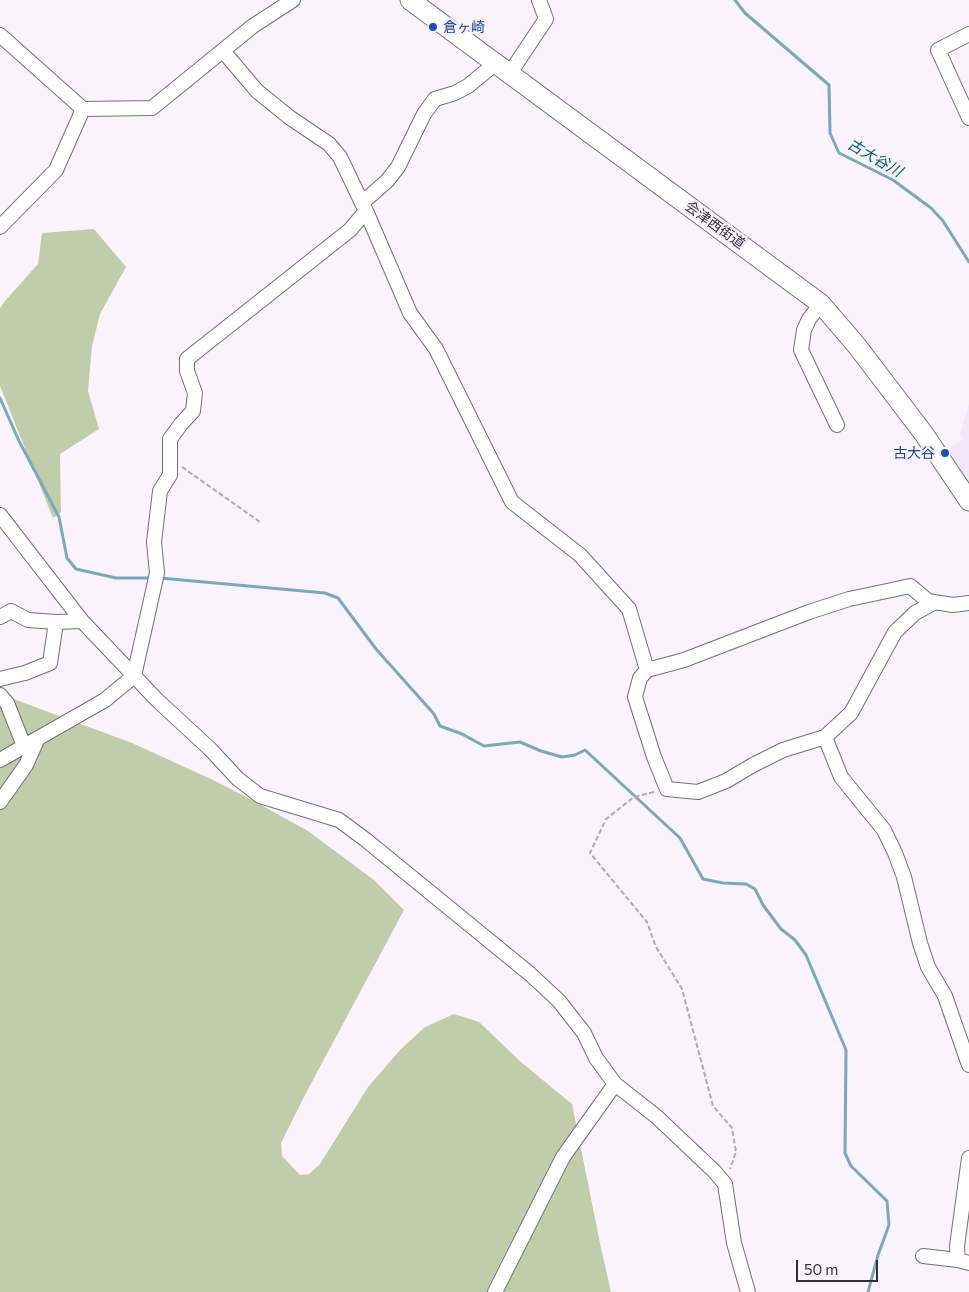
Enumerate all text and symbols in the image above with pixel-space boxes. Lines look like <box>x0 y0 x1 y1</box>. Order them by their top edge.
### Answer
place label: 倉ヶ崎 <box>443 19 485 35</box>
marker: 倉ヶ崎 <box>427 21 439 33</box>
water label: 古大谷川 <box>845 135 905 181</box>
street label: 会津西街道 <box>682 198 748 252</box>
place label: 古大谷 <box>893 445 935 461</box>
marker: 古大谷 <box>939 447 951 459</box>
scale bar <box>799 1250 882 1282</box>
text: 50 m <box>804 1260 838 1278</box>

